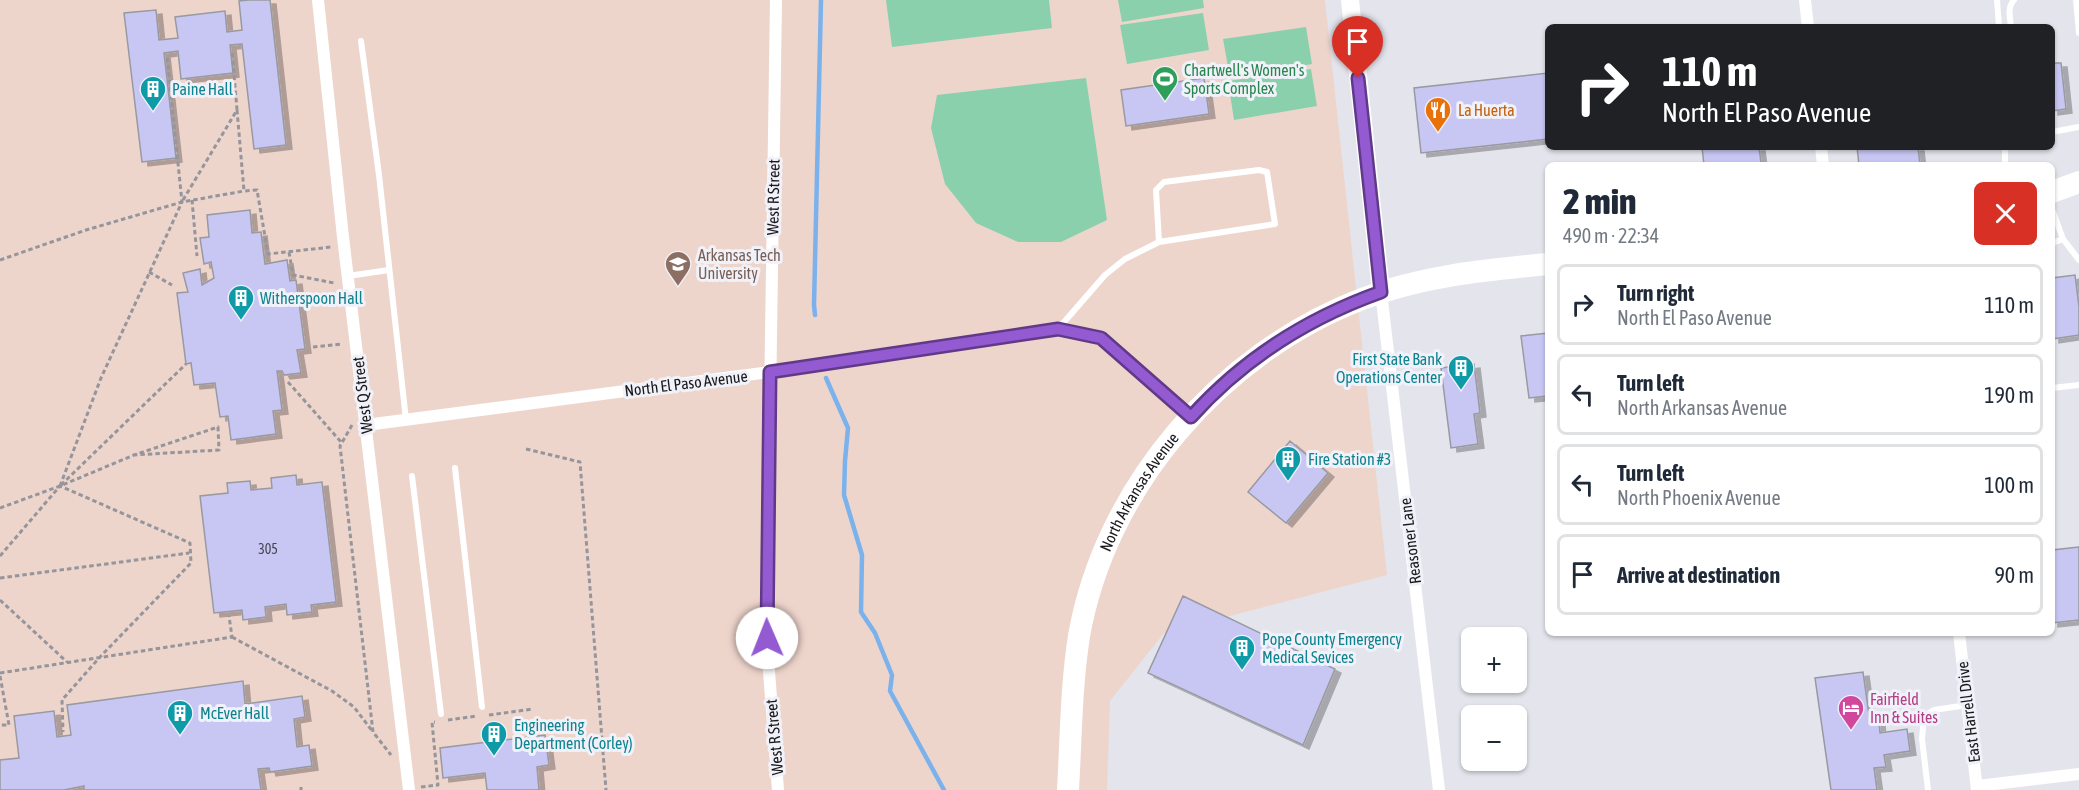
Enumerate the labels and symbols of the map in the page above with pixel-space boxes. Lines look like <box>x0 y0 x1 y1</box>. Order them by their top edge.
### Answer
pin <box>1332 16 1383 78</box>
place label: Chartwell's Women's Sports Complex <box>1184 61 1305 98</box>
sports icon: Chartwell's Women's Sports Complex <box>1150 64 1180 102</box>
building icon: Paine Hall <box>138 74 168 112</box>
place label: Paine Hall <box>172 80 234 98</box>
restaurant icon: La Huerta <box>1423 95 1453 133</box>
place label: La Huerta <box>1458 101 1515 119</box>
street label: West R Street <box>763 158 783 235</box>
place label: Arkansas Tech University <box>698 246 781 283</box>
school or university icon: Arkansas Tech University <box>663 249 693 287</box>
building icon: Witherspoon Hall <box>226 283 256 321</box>
place label: Witherspoon Hall <box>260 289 364 308</box>
place label: First State Bank Operations Center <box>1336 350 1442 387</box>
building icon: First State Bank Operations Center <box>1446 353 1476 391</box>
street label: West Q Street <box>348 355 376 435</box>
street label: North El Paso Avenue <box>623 367 749 399</box>
street label: North Arkansas Avenue <box>1096 429 1182 554</box>
building icon: Fire Station #3 <box>1273 444 1303 482</box>
place label: Fire Station #3 <box>1308 450 1391 468</box>
street label: Reasoner Lane <box>1396 497 1424 585</box>
house number: 305 <box>258 541 278 557</box>
position arrow <box>735 606 799 670</box>
place label: Pope County Emergency Medical Sevices <box>1262 630 1402 666</box>
building icon: Pope County Emergency Medical Sevices <box>1227 633 1257 671</box>
street label: East Harrell Drive <box>1953 660 1983 764</box>
place label: Fairfield Inn & Suites <box>1870 690 1938 726</box>
hotel icon: Fairfield Inn & Suites <box>1836 693 1866 731</box>
building icon: McEver Hall <box>165 698 195 736</box>
street label: West R Street <box>762 698 786 776</box>
place label: McEver Hall <box>200 704 270 722</box>
place label: Engineering Department (Corley) <box>514 716 633 753</box>
building icon: Engineering Department (Corley) <box>479 719 509 757</box>

